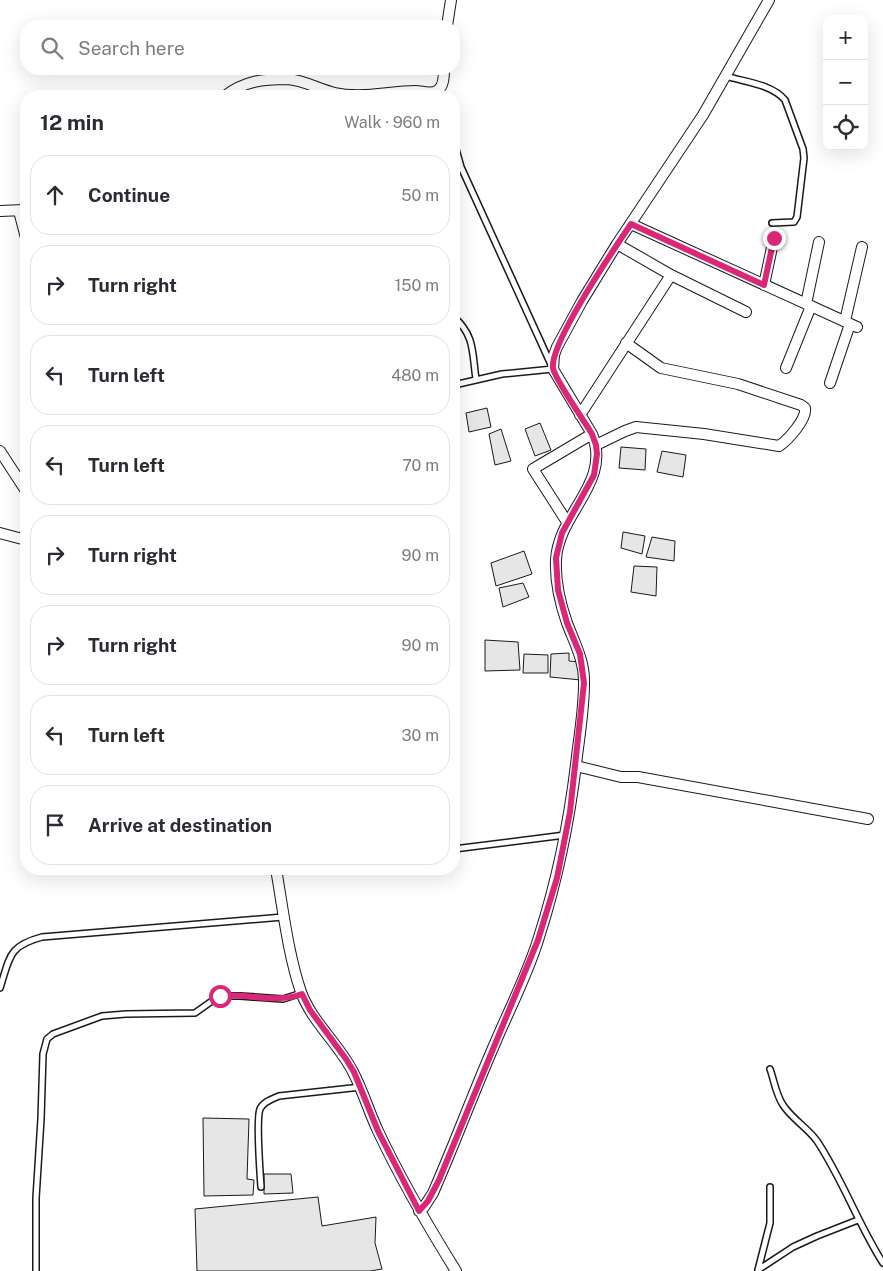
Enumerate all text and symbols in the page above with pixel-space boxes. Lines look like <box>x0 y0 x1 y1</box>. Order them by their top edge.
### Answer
map controls <box>823 15 868 150</box>
button: + <box>823 15 868 60</box>
search box <box>20 20 460 75</box>
icon: search <box>38 34 66 62</box>
text: Search here <box>78 37 185 59</box>
button: − <box>823 60 868 105</box>
button: locate <box>823 105 868 150</box>
text: 12 min <box>40 110 104 135</box>
text: Walk · 960 m <box>344 113 440 132</box>
icon: ahead <box>41 181 69 209</box>
text: Continue <box>88 184 170 206</box>
text: 50 m <box>401 186 439 205</box>
route end <box>763 227 786 250</box>
icon: right <box>41 271 69 299</box>
text: Turn right <box>88 274 177 296</box>
text: 150 m <box>395 276 439 295</box>
icon: left <box>41 361 69 389</box>
text: Turn left <box>88 364 165 386</box>
text: 480 m <box>391 366 439 385</box>
icon: left <box>41 451 69 479</box>
text: Turn left <box>88 454 165 476</box>
text: 70 m <box>402 456 439 475</box>
icon: right <box>41 541 69 569</box>
text: Turn right <box>88 544 177 566</box>
text: 90 m <box>402 546 439 565</box>
icon: right <box>41 631 69 659</box>
text: Turn right <box>88 634 177 656</box>
text: 90 m <box>402 636 439 655</box>
icon: left <box>41 721 69 749</box>
text: Turn left <box>88 724 165 746</box>
text: 30 m <box>402 726 439 745</box>
icon: arrive <box>41 811 69 839</box>
text: Arrive at destination <box>88 814 272 836</box>
route start <box>209 985 232 1008</box>

